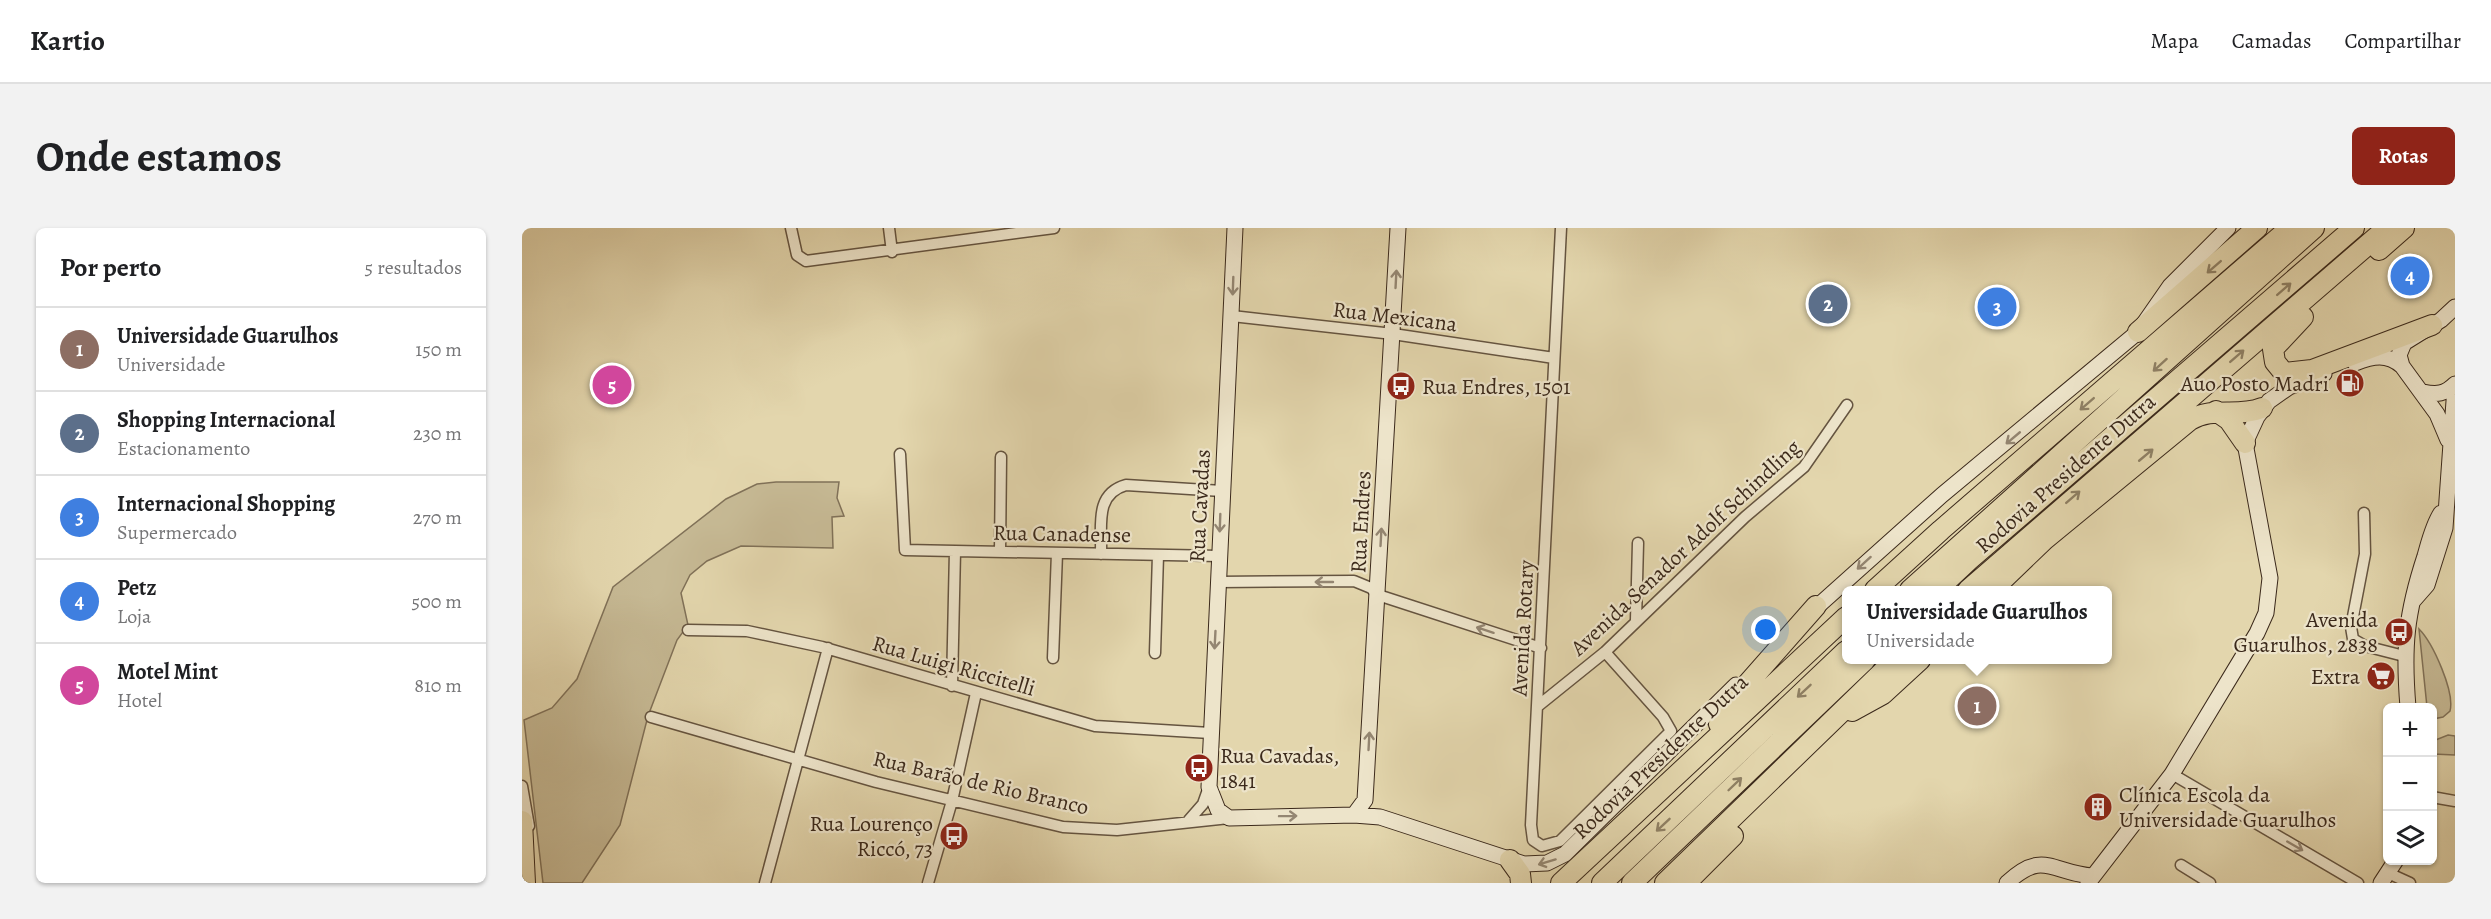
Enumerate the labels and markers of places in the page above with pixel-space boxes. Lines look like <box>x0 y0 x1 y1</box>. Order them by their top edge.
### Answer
pin: 4 <box>2390 254 2430 298</box>
pin: 2 <box>1808 282 1848 326</box>
pin: 3 <box>1978 284 2016 329</box>
pin: 5 <box>592 362 632 408</box>
fuel station icon: Auo Posto Madri <box>2334 367 2366 399</box>
place label: Auo Posto Madri <box>2180 369 2329 399</box>
bus stop icon: Rua Endres, 1501 <box>1385 370 1417 402</box>
place label: Rua Endres, 1501 <box>1422 372 1571 402</box>
place label: Avenida Guarulhos, 2838 <box>2233 605 2379 660</box>
bus stop icon: Avenida Guarulhos, 2838 <box>2383 616 2415 648</box>
supermarket icon: Extra <box>2365 660 2397 692</box>
place label: Extra <box>2311 662 2361 692</box>
pin: 1 <box>1958 684 1996 728</box>
place label: Rua Cavadas, 1841 <box>1220 741 1340 796</box>
bus stop icon: Rua Cavadas, 1841 <box>1183 752 1215 784</box>
place label: Clínica Escola da Universidade Guarulhos <box>2119 780 2336 835</box>
building icon: Clínica Escola da Universidade Guarulhos <box>2082 791 2114 823</box>
place label: Rua Lourenço Riccó, 73 <box>810 809 933 864</box>
bus stop icon: Rua Lourenço Riccó, 73 <box>938 820 970 852</box>

